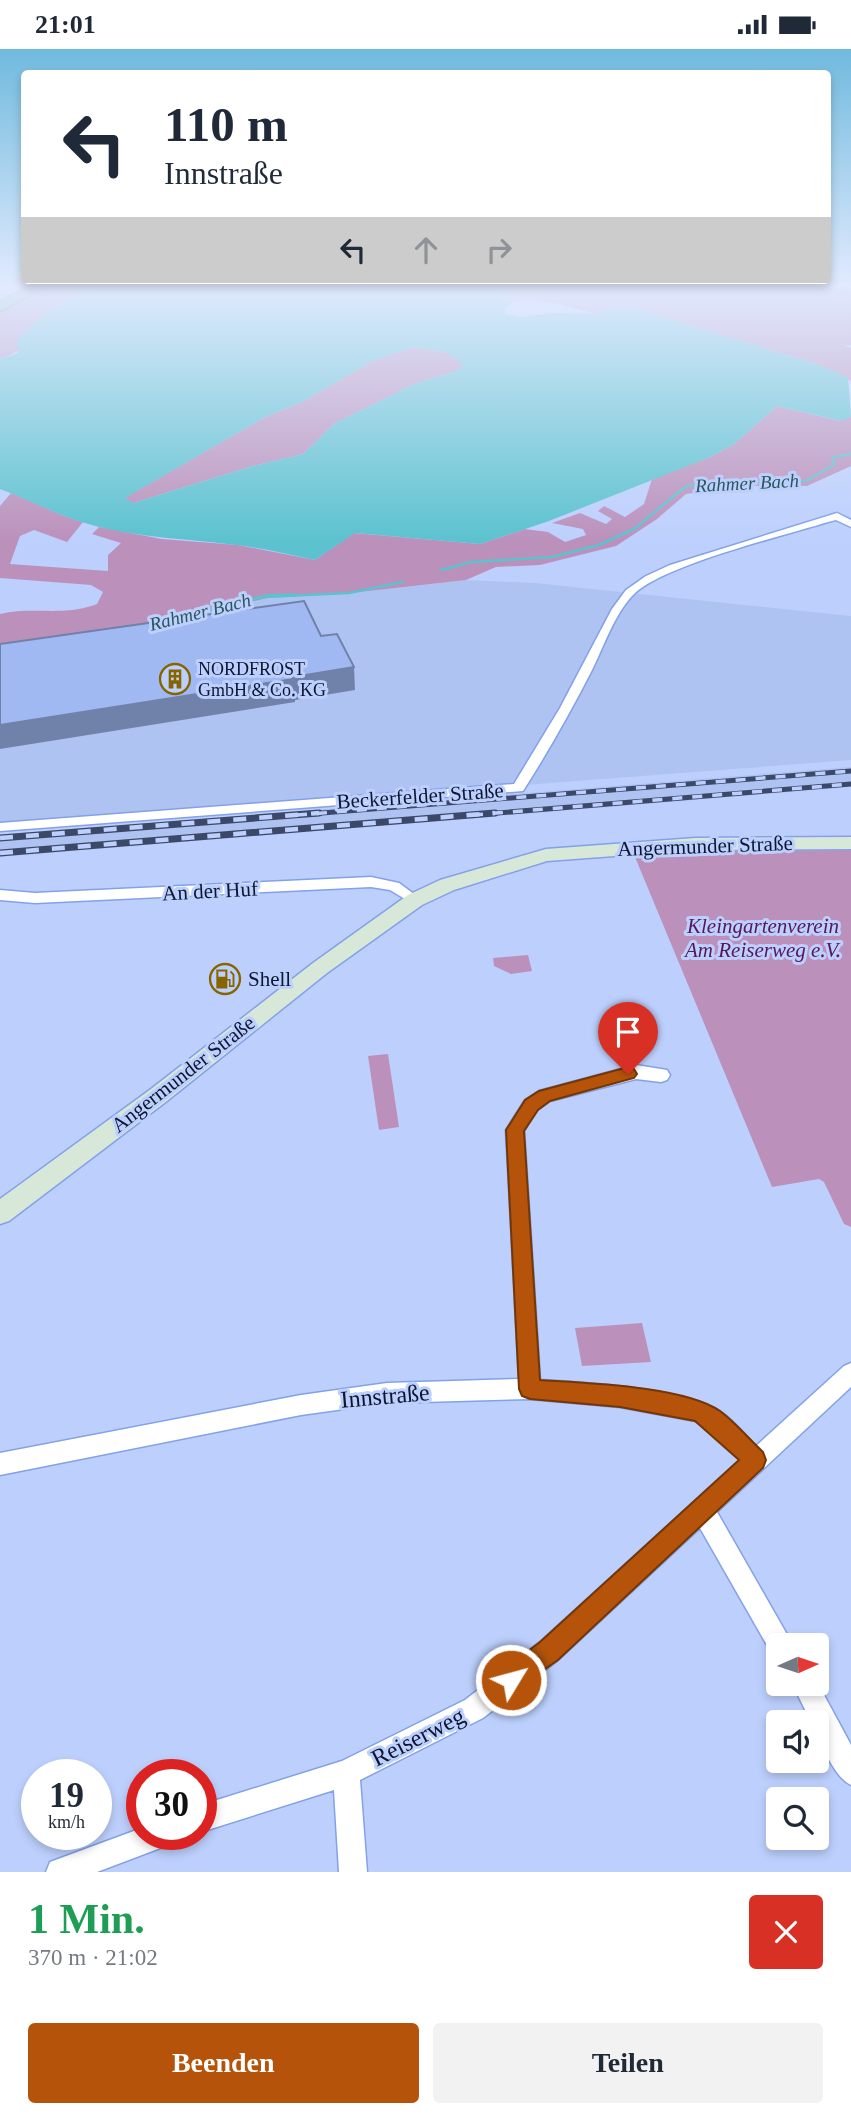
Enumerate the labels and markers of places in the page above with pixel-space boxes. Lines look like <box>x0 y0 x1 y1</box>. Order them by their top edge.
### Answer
place label: NORDFROST GmbH & Co. KG <box>198 659 326 700</box>
building icon: NORDFROST GmbH & Co. KG <box>158 662 192 696</box>
fuel station icon: Shell <box>208 962 242 996</box>
place label: Shell <box>248 967 291 991</box>
pin <box>598 1002 658 1074</box>

